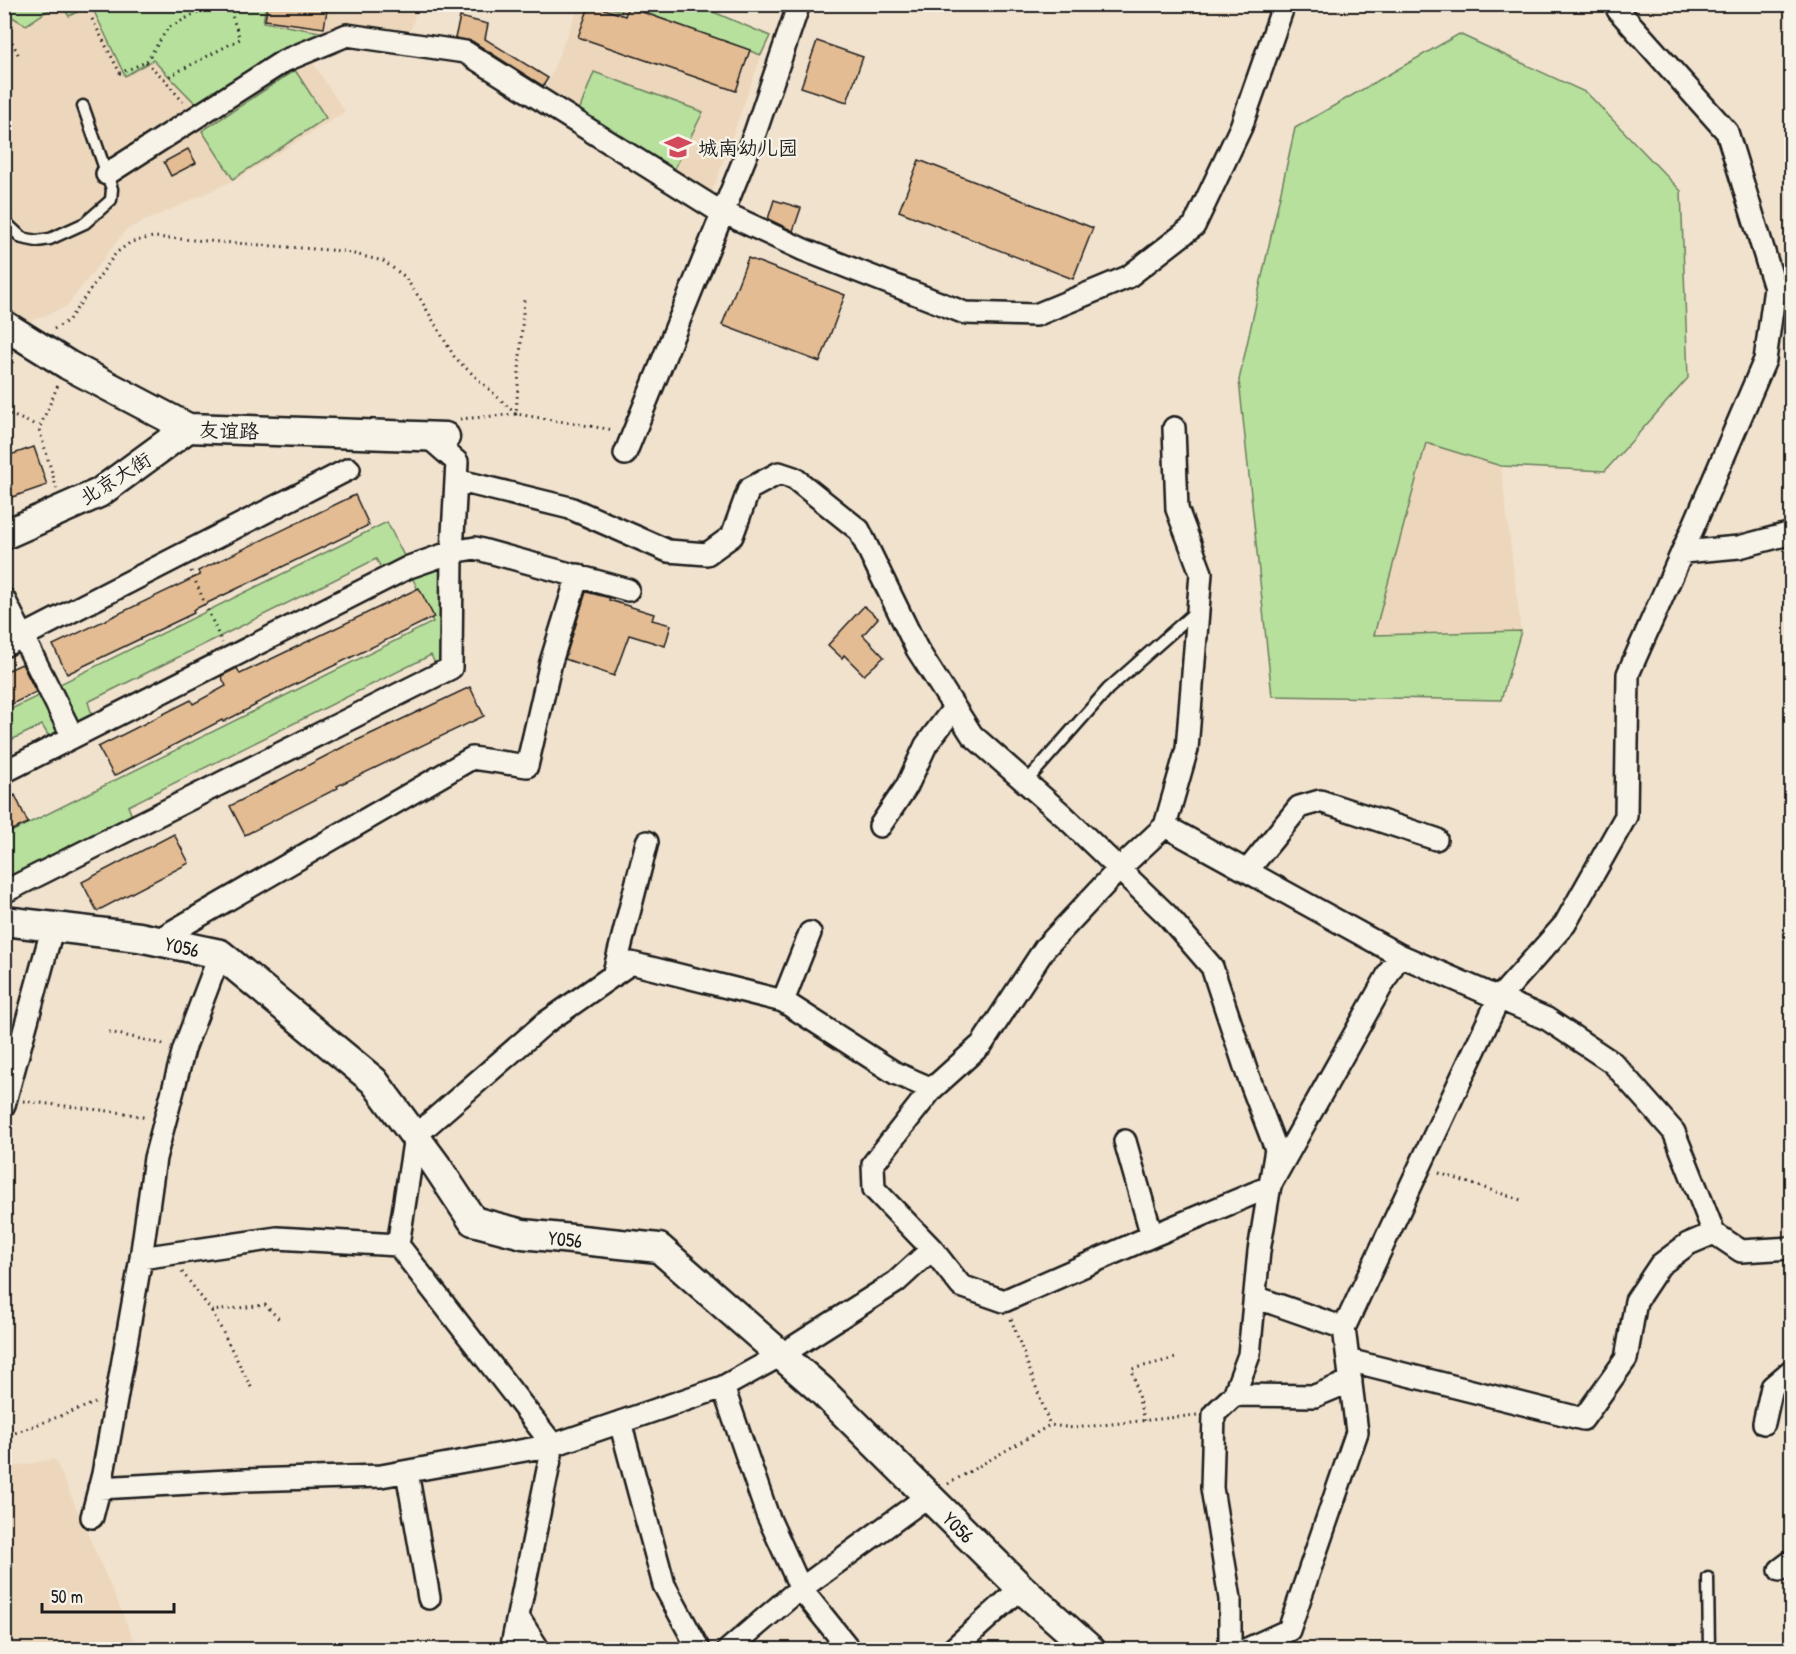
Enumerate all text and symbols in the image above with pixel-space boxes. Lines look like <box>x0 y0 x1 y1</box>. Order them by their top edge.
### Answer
school or university icon: 城南幼儿园 <box>663 132 693 162</box>
place label: 城南幼儿园 <box>698 134 798 161</box>
street label: 友谊路 <box>199 415 260 445</box>
street label: 北京大街 <box>74 445 156 511</box>
street label: Y056 <box>163 929 202 963</box>
street label: Y056 <box>547 1223 584 1254</box>
street label: Y056 <box>937 1505 981 1548</box>
scale bar <box>42 1576 174 1614</box>
text: 50 m <box>51 1584 83 1609</box>

